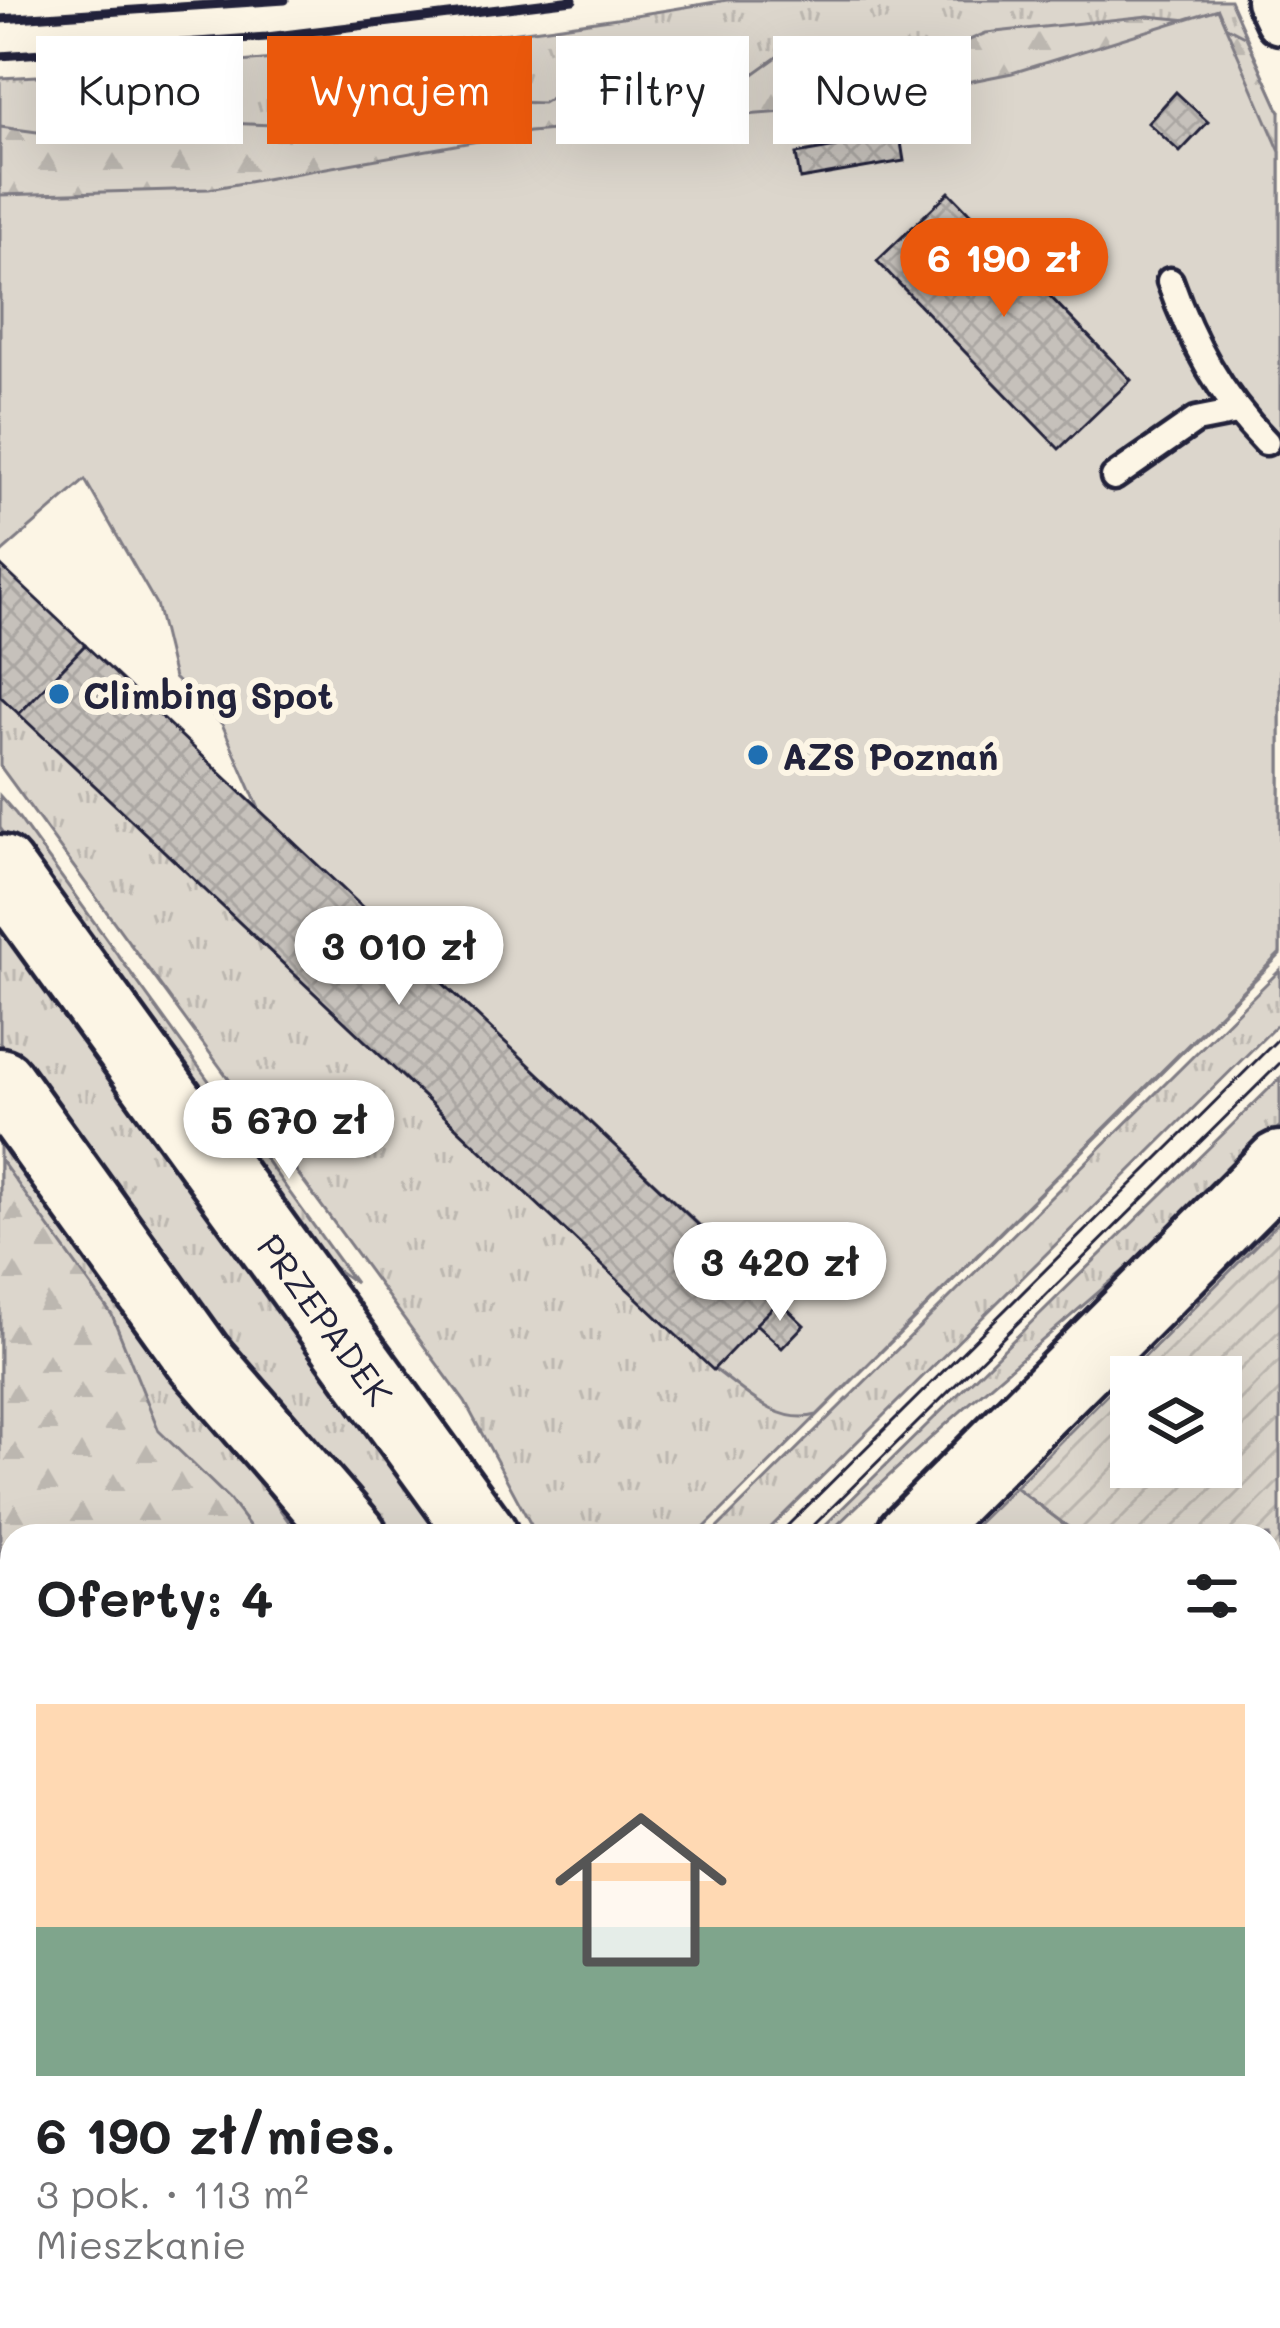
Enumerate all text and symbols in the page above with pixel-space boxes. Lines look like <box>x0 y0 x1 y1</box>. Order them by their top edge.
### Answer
chip: Kupno <box>36 36 243 144</box>
chip: Wynajem <box>267 36 532 144</box>
chip: Filtry <box>556 36 749 144</box>
chip: Nowe <box>773 36 971 144</box>
pin: 6 190 zł <box>880 218 1128 320</box>
text: 6 190 zł <box>927 231 1081 282</box>
place label: Climbing Spot <box>83 671 333 718</box>
marker: Climbing Spot <box>46 681 72 707</box>
place label: AZS Poznań <box>782 732 998 779</box>
marker: AZS Poznań <box>745 742 771 768</box>
pin: 3 010 zł <box>275 906 523 1008</box>
text: 3 010 zł <box>322 919 476 970</box>
pin: 5 670 zł <box>165 1080 413 1182</box>
text: 5 670 zł <box>210 1093 368 1144</box>
pin: 3 420 zł <box>656 1222 904 1324</box>
street label: PRZEPADEK <box>248 1224 404 1414</box>
text: 3 420 zł <box>700 1235 860 1286</box>
map controls <box>1110 1356 1242 1488</box>
button: layers <box>1110 1356 1242 1488</box>
text: Oferty: 4 <box>36 1563 273 1630</box>
icon: filters <box>1179 1563 1245 1629</box>
icon: home <box>533 1782 749 1998</box>
text: 6 190 zł/mies. <box>36 2100 396 2167</box>
text: 3 pok. · 113 m² <box>36 2167 309 2218</box>
text: Mieszkanie <box>36 2218 246 2269</box>

